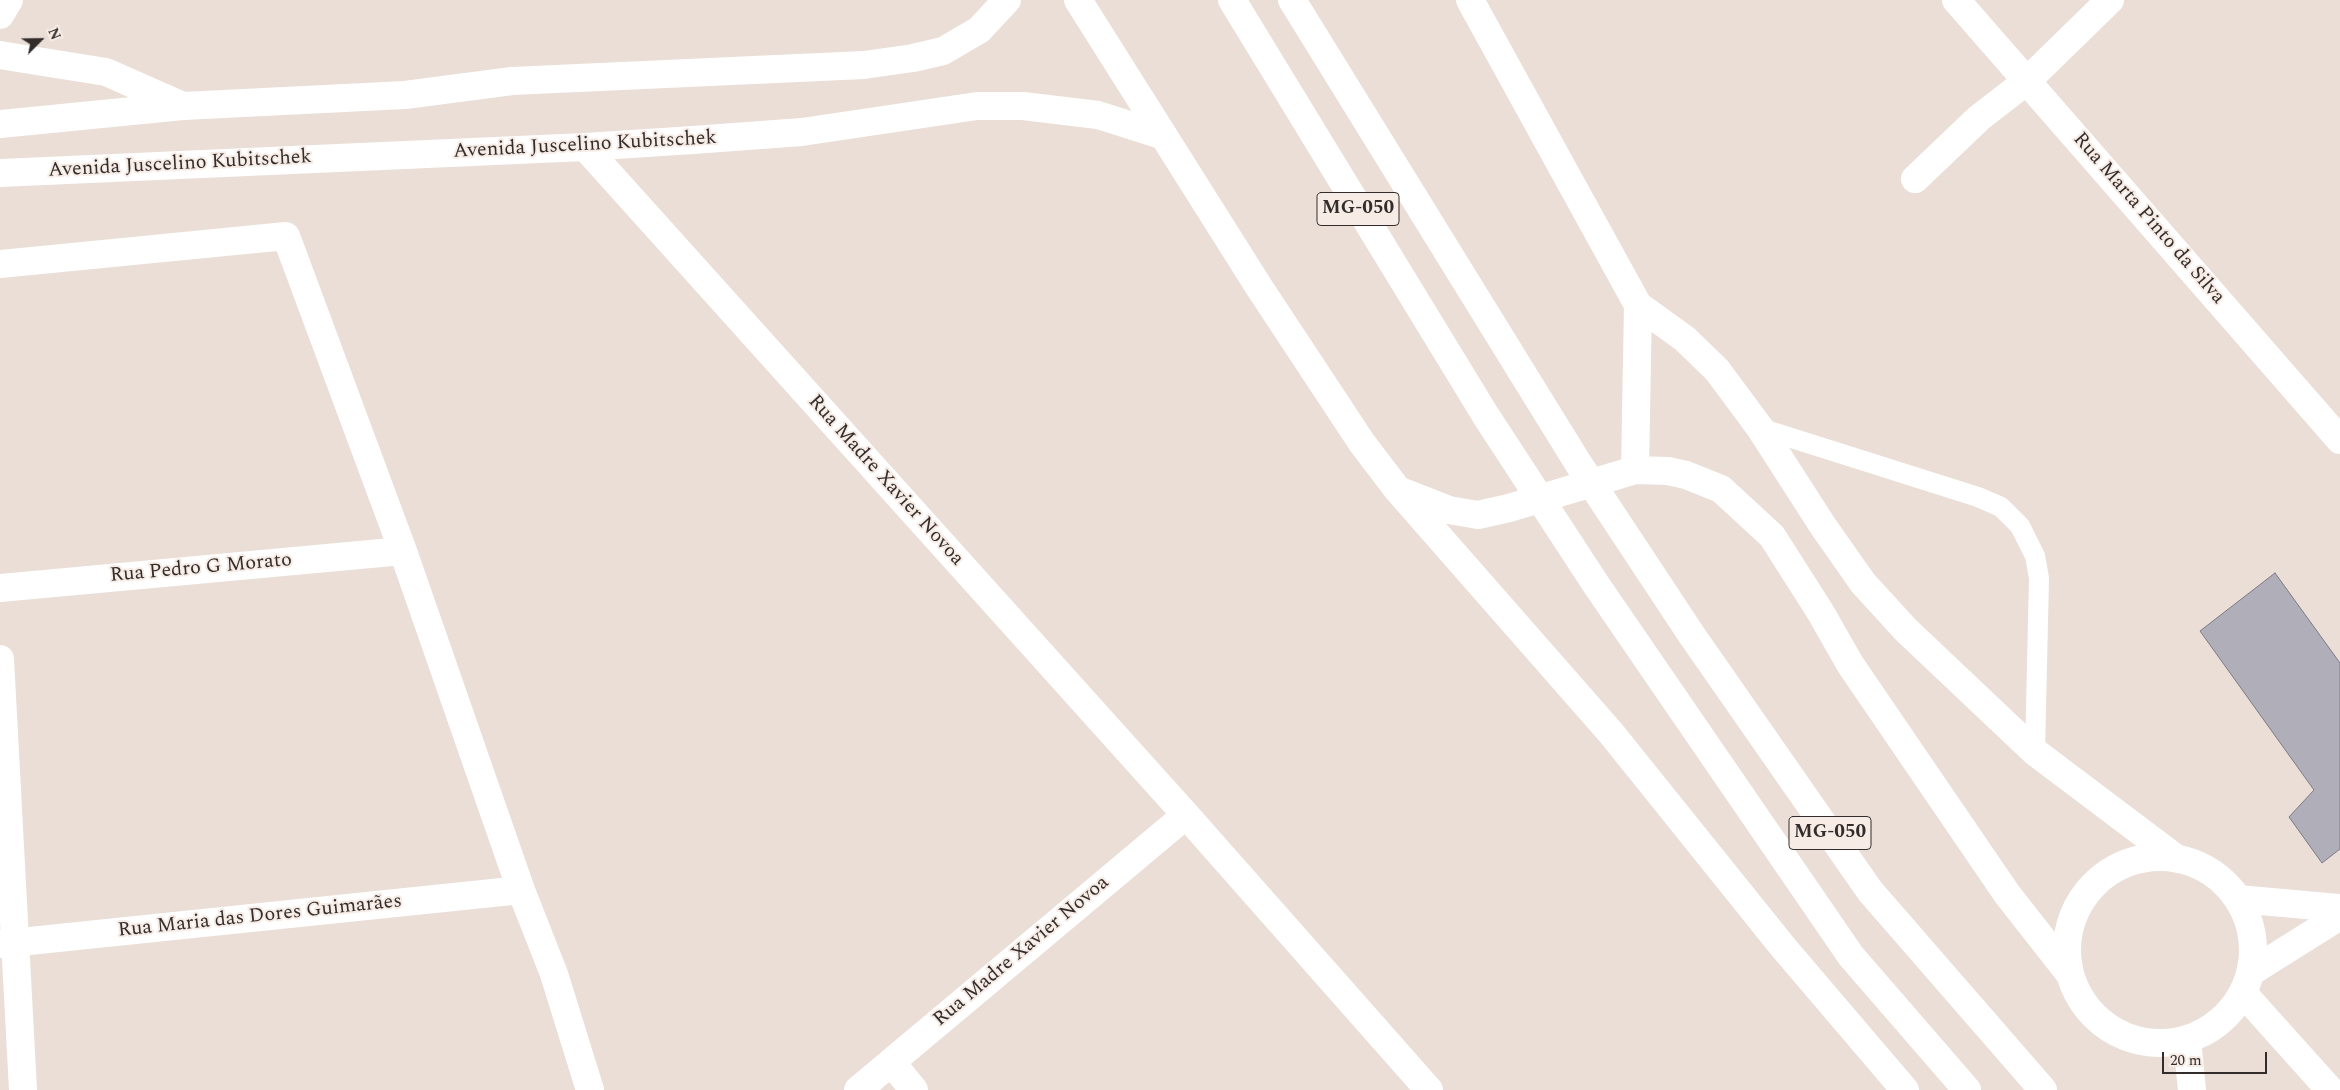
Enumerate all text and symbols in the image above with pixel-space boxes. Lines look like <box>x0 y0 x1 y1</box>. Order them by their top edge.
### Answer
north arrow <box>15 15 65 65</box>
text: N <box>42 25 66 43</box>
street label: Avenida Juscelino Kubitschek <box>453 127 717 165</box>
street label: Rua Marta Pinto da Silva <box>2067 128 2229 310</box>
street label: Avenida Juscelino Kubitschek <box>48 146 312 184</box>
road number: MG-050 <box>1317 192 1399 225</box>
street label: Rua Madre Xavier Novoa <box>802 391 968 571</box>
street label: Rua Pedro G Morato <box>109 549 293 589</box>
road number: MG-050 <box>1789 816 1871 850</box>
street label: Rua Madre Xavier Novoa <box>929 872 1115 1032</box>
street label: Rua Maria das Dores Guimarães <box>117 890 403 944</box>
scale bar <box>2165 1042 2270 1074</box>
text: 20 m <box>2170 1049 2202 1072</box>

